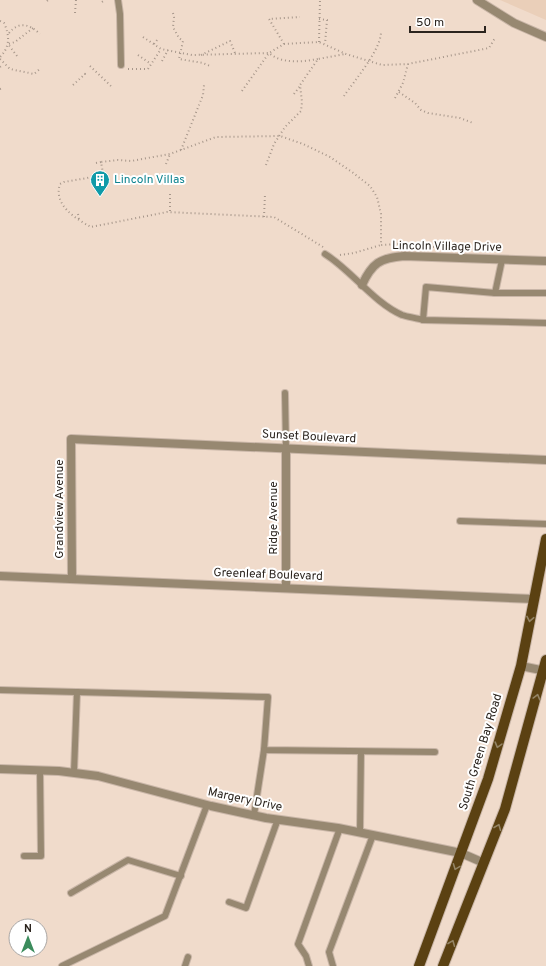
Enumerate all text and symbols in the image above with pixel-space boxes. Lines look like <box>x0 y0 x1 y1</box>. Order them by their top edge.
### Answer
scale bar <box>410 8 485 34</box>
text: 50 m <box>416 15 444 31</box>
building icon: Lincoln Villas <box>89 169 111 197</box>
place label: Lincoln Villas <box>114 172 185 188</box>
street label: Lincoln Village Drive <box>392 238 502 256</box>
street label: Sunset Boulevard <box>262 427 356 447</box>
street label: Grandview Avenue <box>52 459 68 559</box>
street label: Ridge Avenue <box>266 481 282 555</box>
street label: Greenleaf Boulevard <box>213 565 323 585</box>
one-way arrow <box>527 616 535 622</box>
street label: South Green Bay Road <box>456 692 506 812</box>
one-way arrow <box>532 694 540 700</box>
one-way arrow <box>494 741 503 748</box>
street label: Margery Drive <box>206 784 284 816</box>
one-way arrow <box>493 823 501 831</box>
one-way arrow <box>452 864 460 871</box>
north arrow <box>8 918 48 958</box>
text: N <box>24 922 32 936</box>
one-way arrow <box>448 939 456 946</box>

